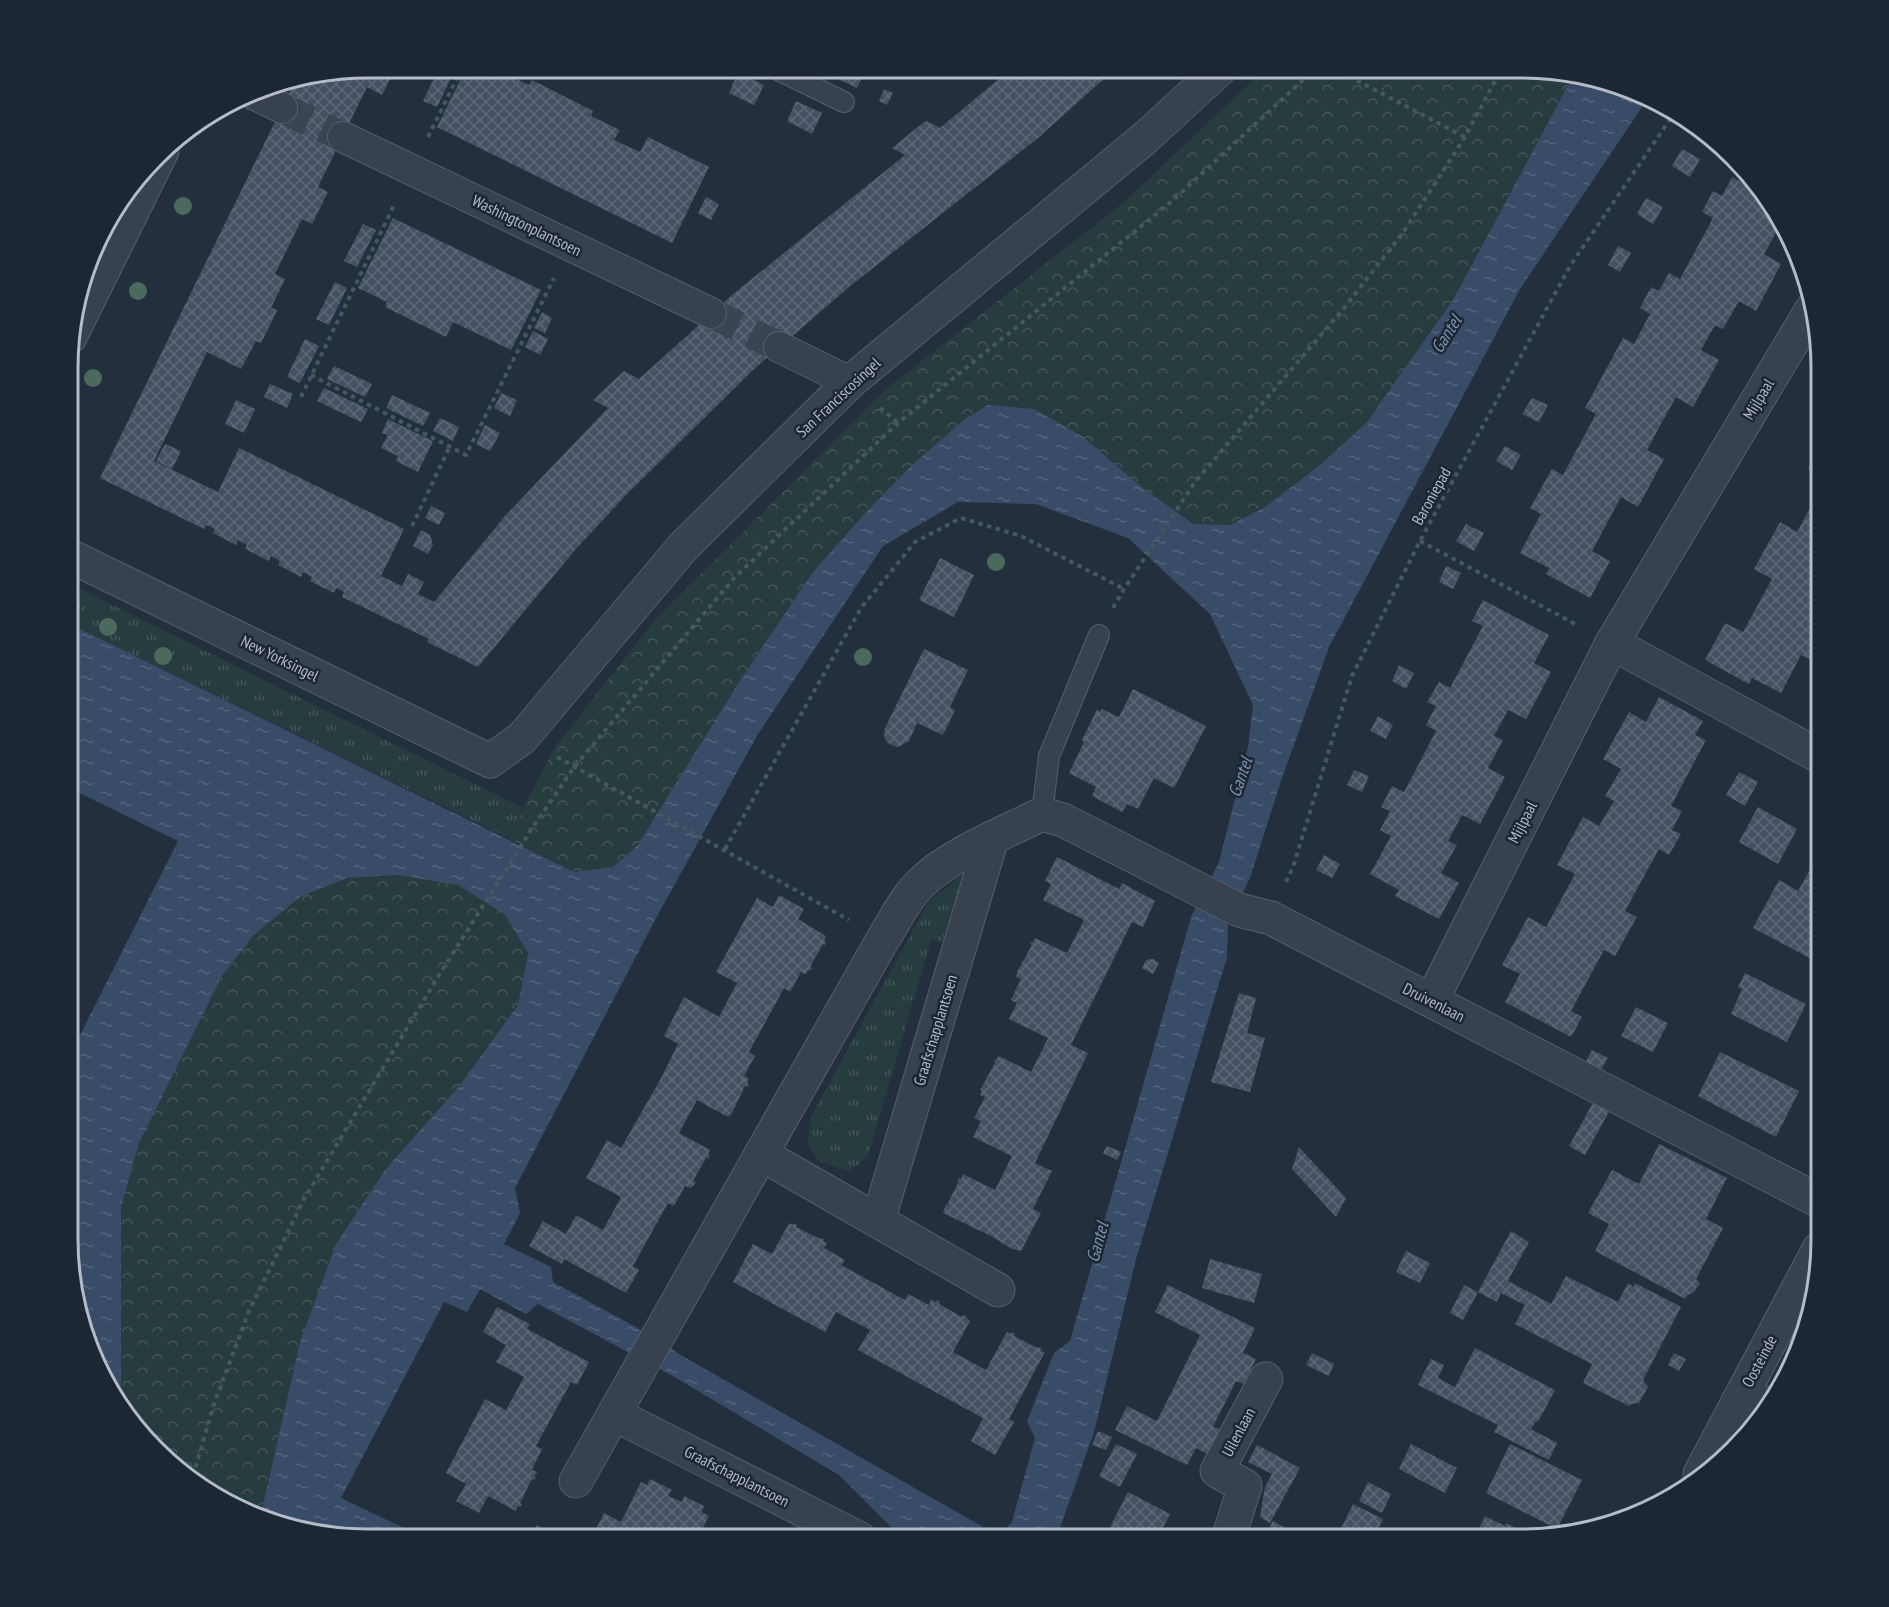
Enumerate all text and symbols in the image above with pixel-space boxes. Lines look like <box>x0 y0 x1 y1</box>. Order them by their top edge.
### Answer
street label: Washingtonplantsoen <box>469 190 585 260</box>
water label: Gantel <box>1426 309 1467 357</box>
street label: San Franciscosingel <box>792 353 885 441</box>
street label: Mijlpaal <box>1738 375 1778 423</box>
street label: Baroniepad <box>1407 464 1455 528</box>
street label: New Yorksingel <box>238 631 322 686</box>
water label: Gantel <box>1223 752 1258 800</box>
street label: Mijlpaal <box>1503 797 1541 846</box>
street label: Graafschapplantsoen <box>909 972 961 1088</box>
street label: Druivenlaan <box>1400 978 1468 1026</box>
water label: Gantel <box>1081 1218 1114 1264</box>
street label: Oosteinde <box>1737 1332 1781 1390</box>
street label: Uilenlaan <box>1217 1404 1259 1460</box>
street label: Graafschapplantsoen <box>681 1441 793 1511</box>

